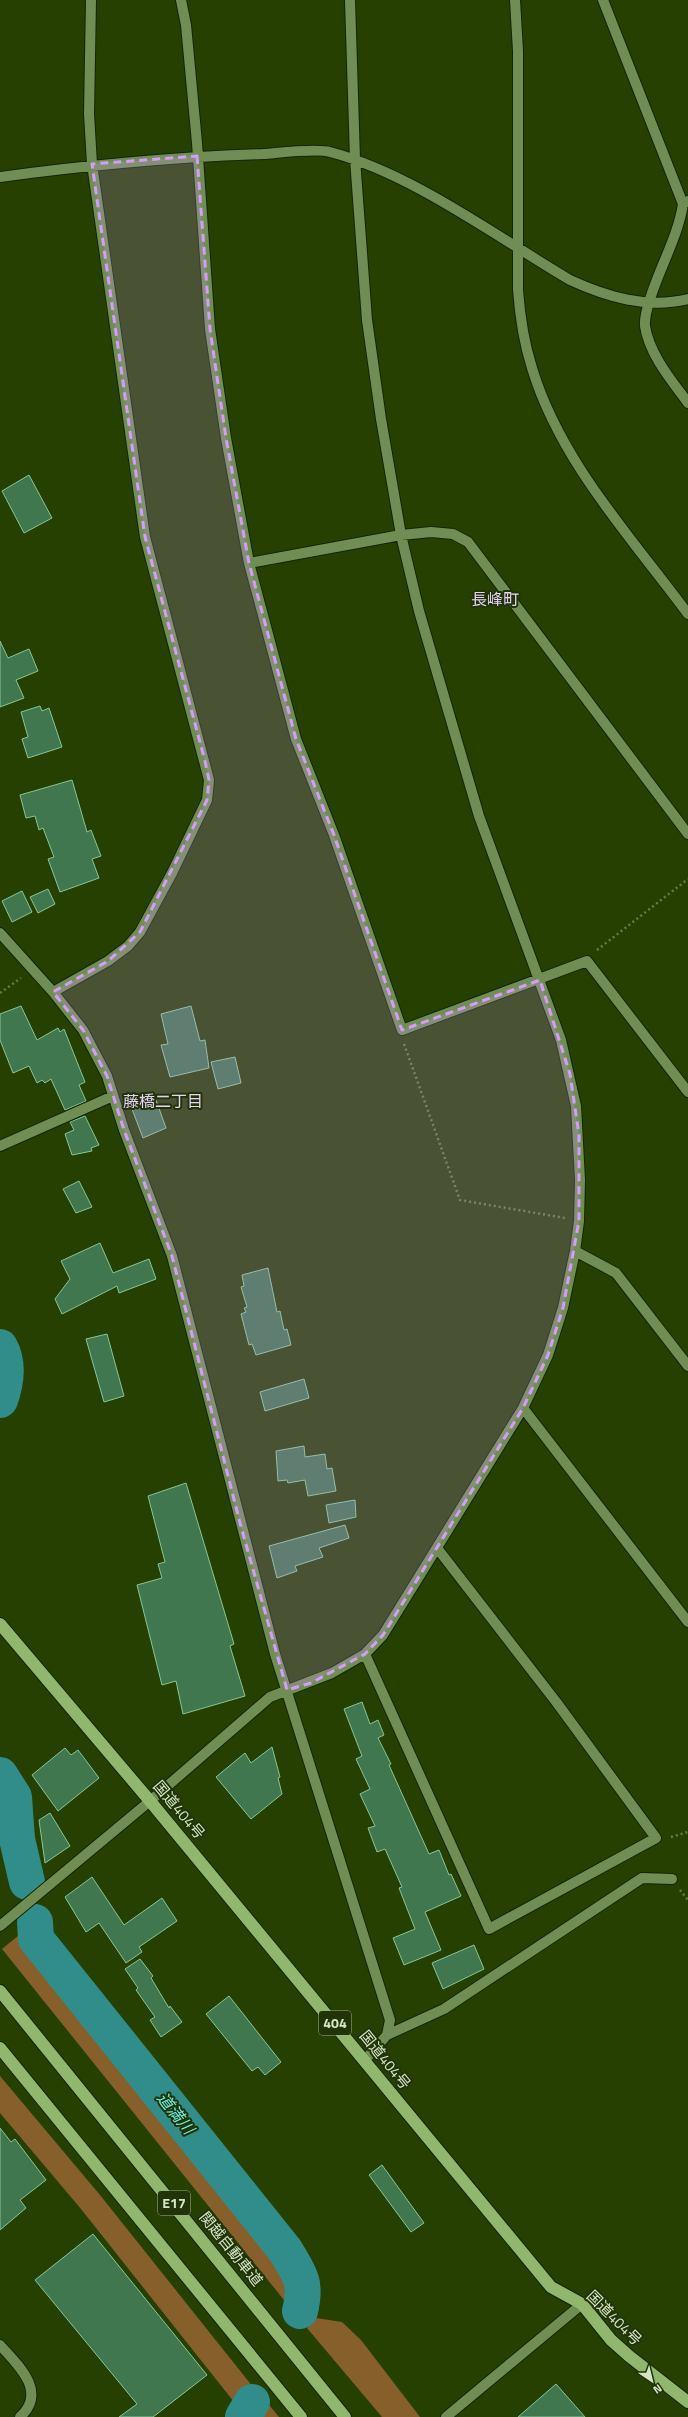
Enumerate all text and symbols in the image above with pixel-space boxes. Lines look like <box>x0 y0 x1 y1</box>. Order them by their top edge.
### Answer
district label: 長峰町 <box>471 587 519 611</box>
district label: 藤橋二丁目 <box>123 1089 203 1113</box>
street label: 国道404号 <box>148 1775 211 1844</box>
road number: 404 <box>319 2011 351 2035</box>
street label: 国道404号 <box>354 2025 416 2094</box>
water label: 道満川 <box>152 2087 202 2141</box>
road number: E17 <box>158 2191 190 2215</box>
street label: 関越自動車道 <box>194 2206 269 2291</box>
street label: 国道404号 <box>581 2285 647 2351</box>
north arrow <box>632 2361 672 2401</box>
text: N <box>650 2380 665 2398</box>

